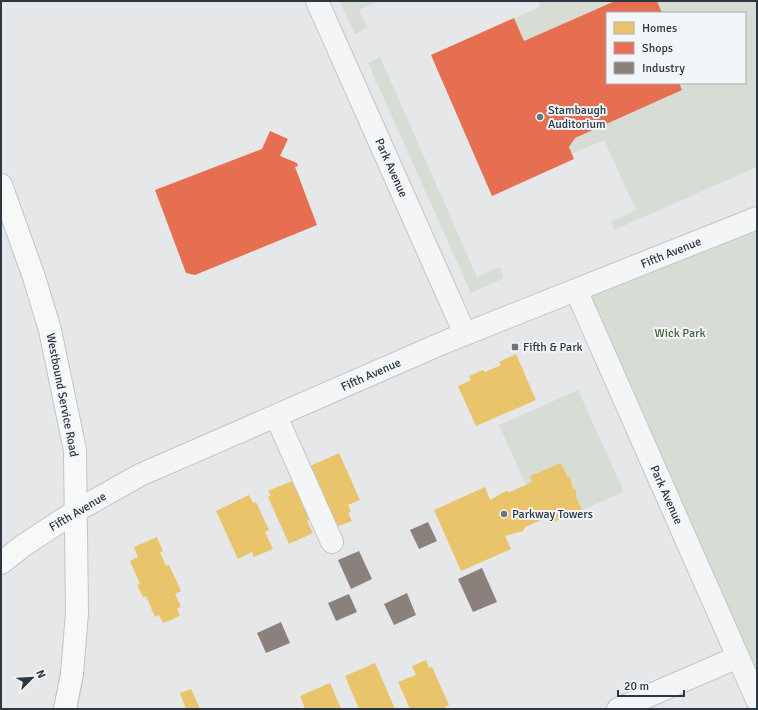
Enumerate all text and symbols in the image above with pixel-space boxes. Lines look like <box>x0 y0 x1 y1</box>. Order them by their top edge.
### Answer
legend <box>606 12 746 84</box>
text: Homes <box>642 21 677 36</box>
text: Shops <box>642 41 673 56</box>
text: Industry <box>642 61 685 76</box>
place label: Stambaugh Auditorium <box>548 103 606 132</box>
marker: Stambaugh Auditorium <box>535 112 545 122</box>
street label: Park Avenue <box>371 136 411 200</box>
street label: Fifth Avenue <box>639 234 703 272</box>
park label: Wick Park <box>655 326 705 341</box>
street label: Westbound Service Road <box>43 332 81 458</box>
place label: Fifth & Park <box>523 340 583 355</box>
marker: Fifth & Park <box>510 342 520 352</box>
street label: Fifth Avenue <box>339 355 403 395</box>
street label: Park Avenue <box>646 463 686 527</box>
street label: Fifth Avenue <box>47 489 109 535</box>
place label: Parkway Towers <box>512 507 593 522</box>
marker: Parkway Towers <box>499 509 509 519</box>
north arrow <box>12 658 52 698</box>
text: N <box>33 668 48 680</box>
scale bar <box>618 672 684 698</box>
text: 20 m <box>624 679 649 694</box>

